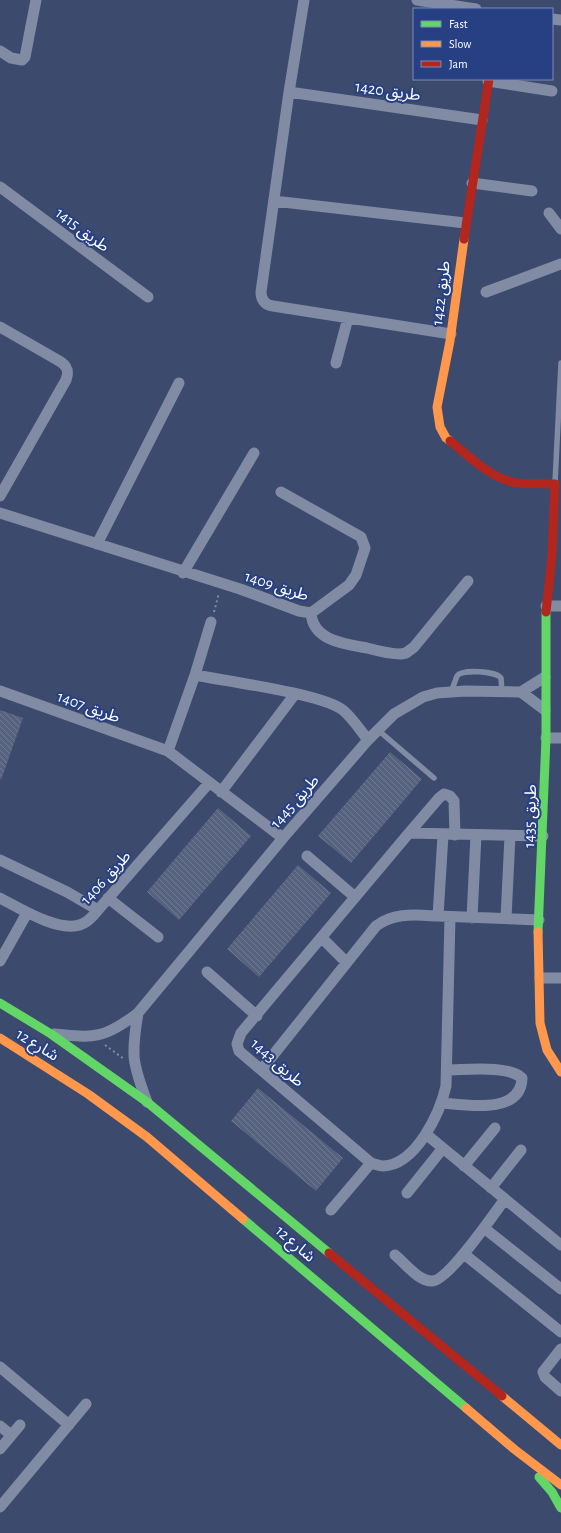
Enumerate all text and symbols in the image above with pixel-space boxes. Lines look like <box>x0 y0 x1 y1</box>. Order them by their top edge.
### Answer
legend <box>413 8 553 80</box>
text: Fast <box>449 18 468 30</box>
text: Slow <box>449 38 471 50</box>
text: Jam <box>449 58 468 70</box>
street label: طريق 1420 <box>354 78 422 106</box>
street label: طريق 1415 <box>51 205 112 257</box>
street label: طريق 1422 <box>429 260 455 327</box>
street label: طريق 1409 <box>242 568 311 606</box>
street label: طريق 1407 <box>55 688 122 728</box>
street label: طريق 1445 <box>268 772 324 833</box>
street label: طريق 1435 <box>521 784 541 848</box>
street label: طريق 1406 <box>78 848 135 909</box>
street label: شارع 12 <box>11 1026 61 1067</box>
street label: طريق 1443 <box>246 1036 307 1092</box>
street label: شارع 12 <box>270 1222 318 1268</box>

